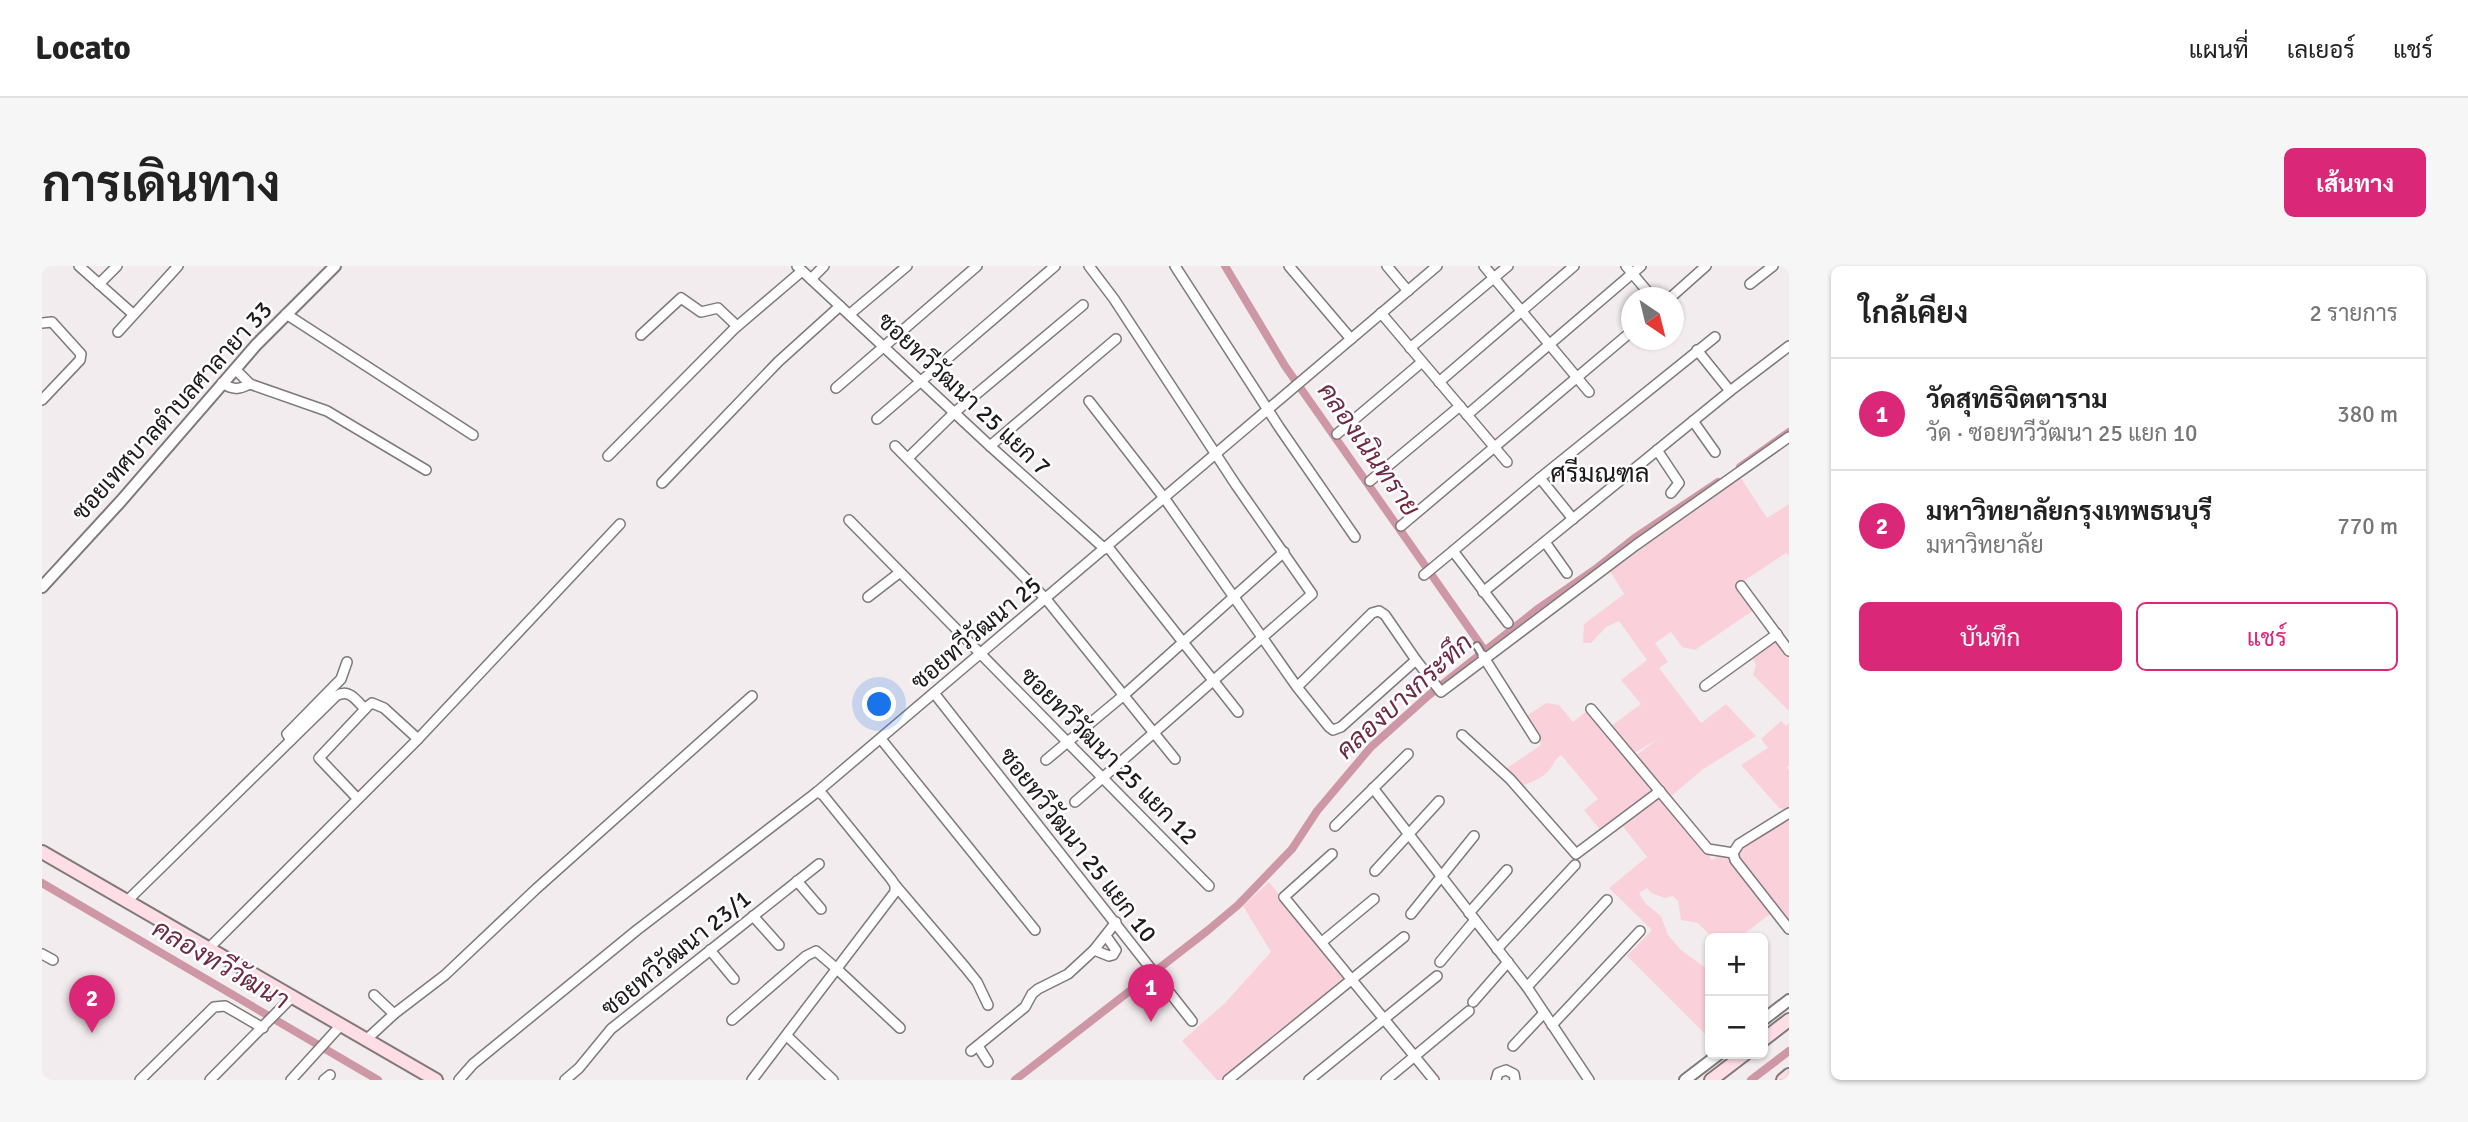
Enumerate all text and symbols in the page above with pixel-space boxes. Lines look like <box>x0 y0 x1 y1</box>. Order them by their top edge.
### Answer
text: Locato <box>35 28 131 69</box>
text: แผนที่ <box>2189 35 2249 65</box>
text: เลเยอร์ <box>2287 35 2355 65</box>
text: แชร์ <box>2393 35 2433 65</box>
button: เส้นทาง <box>2284 148 2426 217</box>
text: การเดินทาง <box>42 155 280 215</box>
north arrow <box>1621 287 1684 350</box>
street label: ซอยเทศบาลตำบลศาลายา 33 <box>65 295 279 527</box>
text: ใกล้เคียง <box>1859 295 1968 332</box>
text: 2 รายการ <box>2310 299 2398 328</box>
street label: ซอยทวีวัฒนา 25 แยก 7 <box>871 306 1057 482</box>
water label: คลองเนินทราย <box>1310 376 1426 523</box>
text: วัดสุทธิจิตตาราม <box>1926 384 2108 416</box>
text: 1 <box>1876 400 1888 429</box>
text: 380 m <box>2337 400 2398 429</box>
text: วัด · ซอยทวีวัฒนา 25 แยก 10 <box>1926 419 2198 448</box>
district label: ศรีมณฑล <box>1550 457 1650 490</box>
text: มหาวิทยาลัยกรุงเทพธนบุรี <box>1926 496 2212 528</box>
text: 2 <box>1876 512 1888 541</box>
text: 770 m <box>2337 512 2398 541</box>
text: มหาวิทยาลัย <box>1926 531 2044 560</box>
street label: ซอยทวีวัฒนา 25 <box>905 570 1047 696</box>
button: บันทึก <box>1859 602 2122 671</box>
button: แชร์ <box>2136 602 2398 671</box>
water label: คลองบางกระทึก <box>1329 626 1479 766</box>
street label: ซอยทวีวัฒนา 25 แยก 12 <box>1014 661 1204 851</box>
your location <box>862 687 896 721</box>
street label: ซอยทวีวัฒนา 25 แยก 10 <box>993 742 1163 948</box>
street label: ซอยทวีวัฒนา 23/1 <box>595 883 757 1023</box>
water label: คลองทวีวัฒนา <box>147 912 295 1017</box>
map controls <box>1705 933 1768 1059</box>
button: + <box>1705 933 1768 996</box>
pin: 1 <box>1128 964 1174 1022</box>
pin: 2 <box>69 975 115 1033</box>
button: − <box>1705 996 1768 1059</box>

